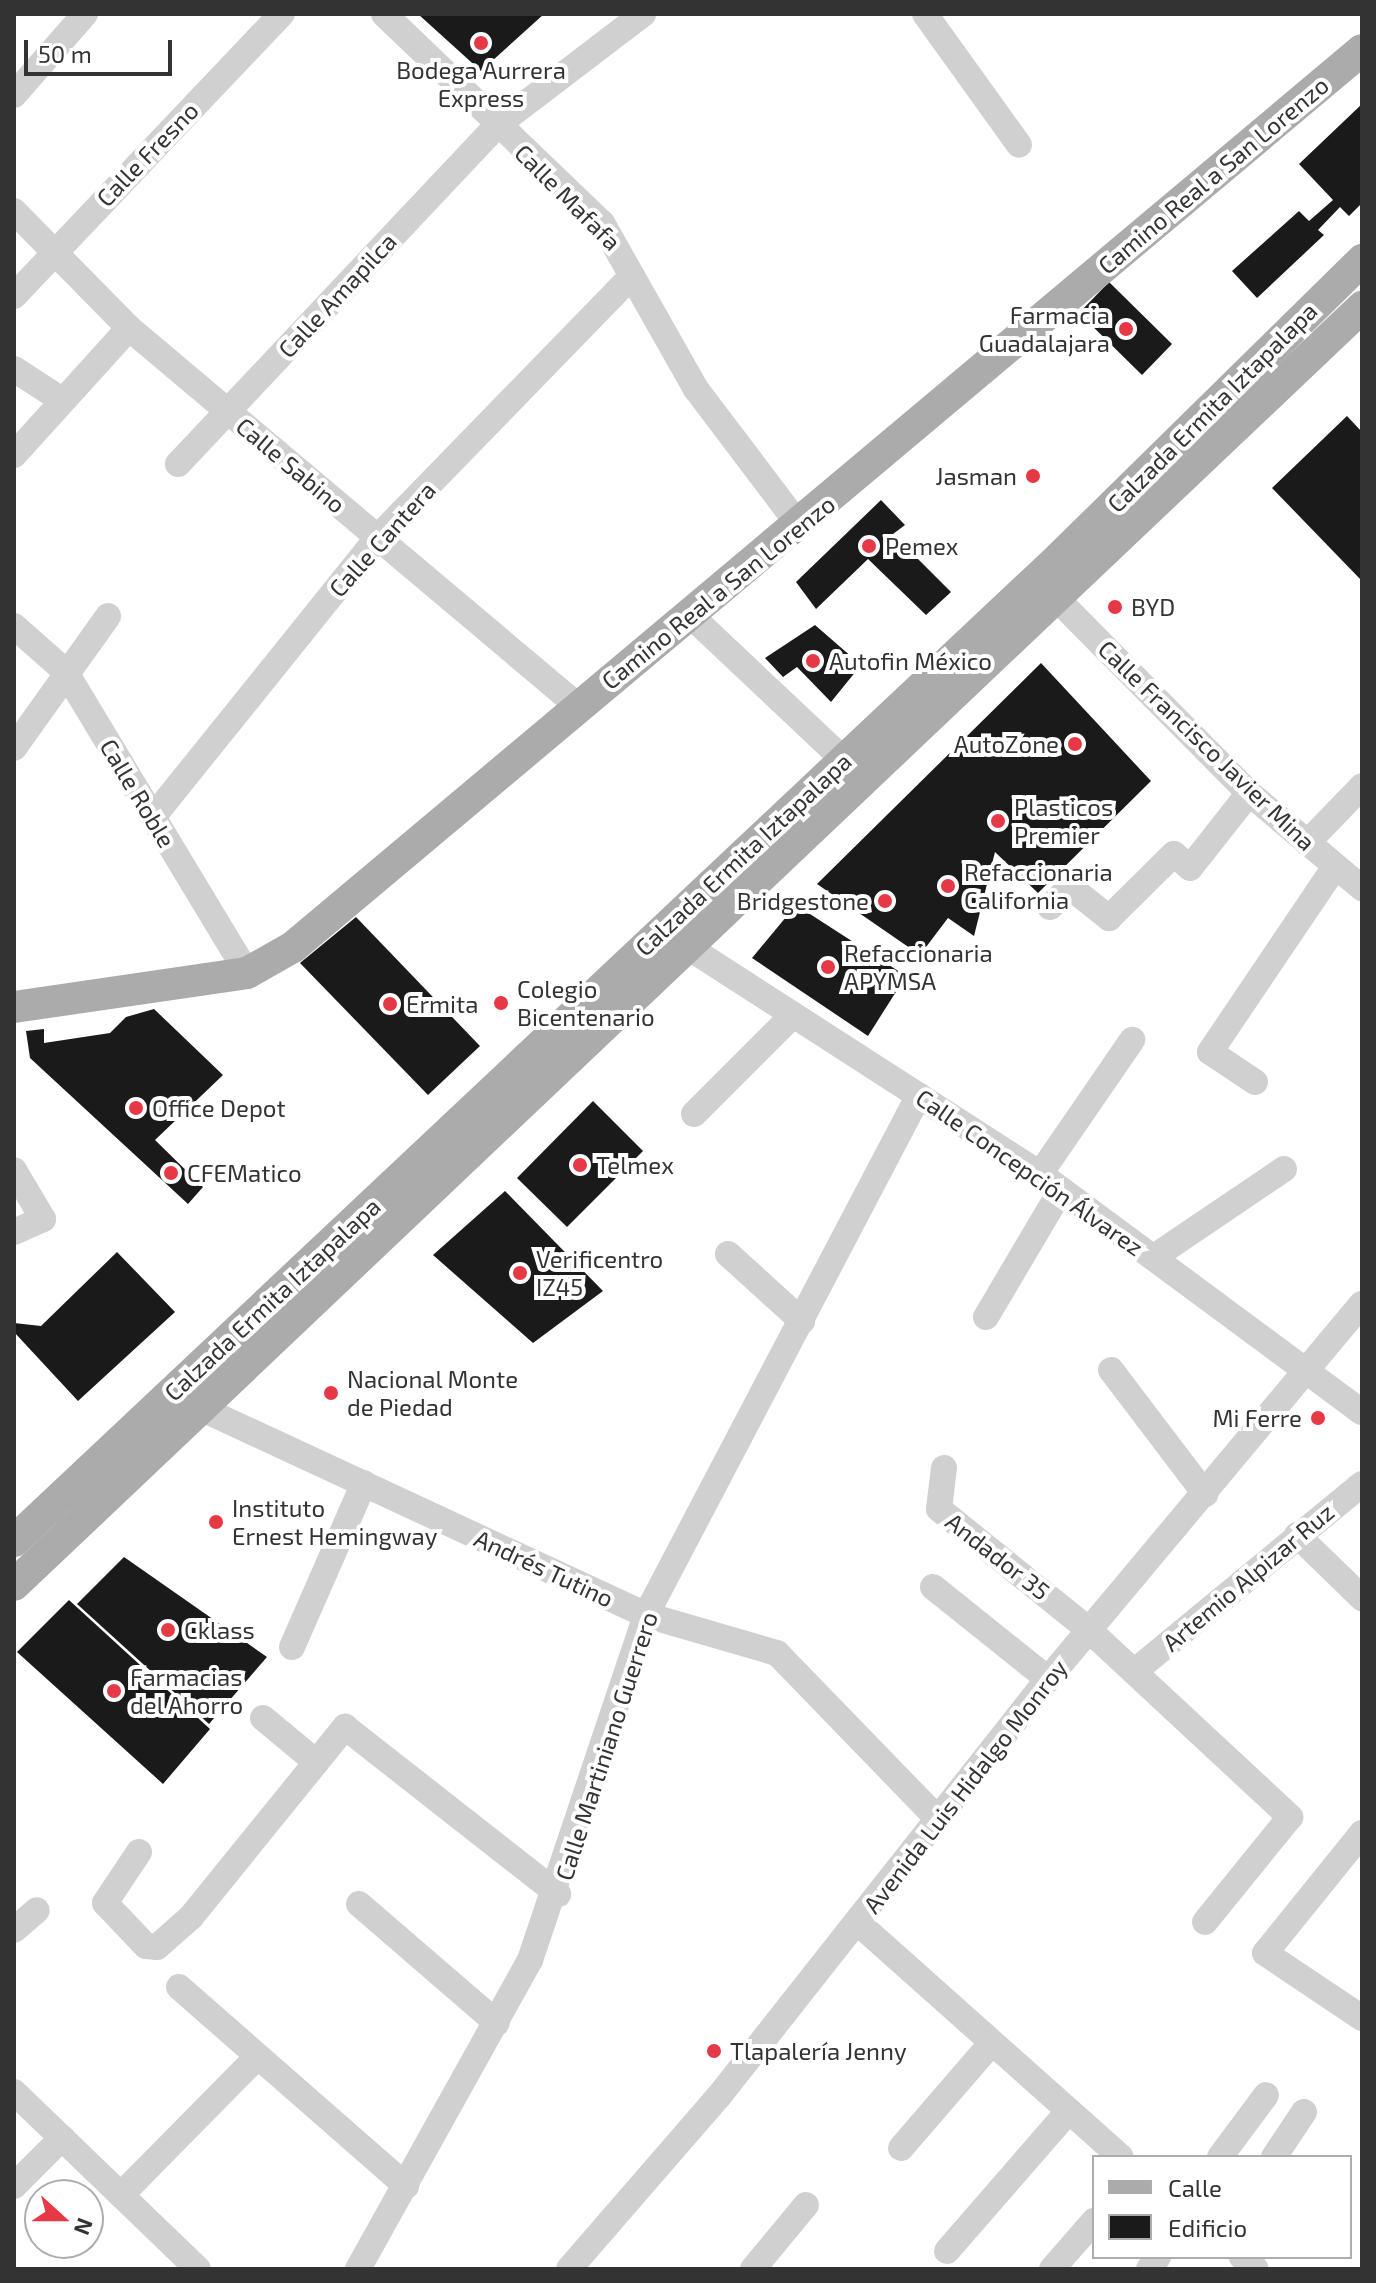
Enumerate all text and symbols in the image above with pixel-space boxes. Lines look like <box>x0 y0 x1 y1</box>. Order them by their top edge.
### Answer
scale bar <box>28 24 176 74</box>
marker: Bodega Aurrera Express <box>472 34 490 52</box>
text: 50 m <box>38 39 92 68</box>
place label: Bodega Aurrera Express <box>396 56 566 112</box>
street label: Camino Real a San Lorenzo <box>1092 70 1334 280</box>
street label: Calle Fresno <box>90 96 204 212</box>
street label: Calle Mafafa <box>509 138 627 256</box>
street label: Calle Amapilca <box>272 227 402 363</box>
street label: Calzada Ermita Iztapalapa <box>1101 296 1323 518</box>
place label: Farmacia Guadalajara <box>979 301 1110 357</box>
marker: Farmacia Guadalajara <box>1117 320 1135 338</box>
street label: Calle Sabino <box>231 411 351 519</box>
place label: Jasman <box>935 462 1017 490</box>
marker: Jasman <box>1024 467 1042 485</box>
street label: Calle Cantera <box>323 475 441 603</box>
street label: Camino Real a San Lorenzo <box>595 489 841 695</box>
place label: Pemex <box>885 532 958 560</box>
marker: Pemex <box>860 537 878 555</box>
place label: BYD <box>1131 593 1175 621</box>
marker: BYD <box>1106 598 1124 616</box>
street label: Calle Francisco Javier Mina <box>1092 634 1322 856</box>
place label: Autofin México <box>829 647 992 675</box>
marker: Autofin México <box>804 652 822 670</box>
place label: AutoZone <box>954 730 1059 758</box>
street label: Calle Roble <box>94 734 182 852</box>
marker: AutoZone <box>1066 735 1084 753</box>
street label: Calzada Ermita Iztapalapa <box>629 746 857 962</box>
place label: Plasticos Premier <box>1014 793 1113 849</box>
marker: Plasticos Premier <box>989 812 1007 830</box>
place label: Refaccionaria California <box>964 858 1113 914</box>
marker: Refaccionaria California <box>939 877 957 895</box>
place label: Bridgestone <box>737 887 869 915</box>
marker: Bridgestone <box>876 892 894 910</box>
place label: Refaccionaria APYMSA <box>844 939 993 995</box>
marker: Refaccionaria APYMSA <box>819 958 837 976</box>
place label: Colegio Bicentenario <box>517 975 655 1031</box>
place label: Ermita <box>406 990 478 1018</box>
marker: Colegio Bicentenario <box>492 994 510 1012</box>
marker: Ermita <box>381 995 399 1013</box>
street label: Calle Concepción Álvarez <box>911 1082 1149 1262</box>
place label: Office Depot <box>152 1094 286 1122</box>
marker: Office Depot <box>127 1099 145 1117</box>
place label: Telmex <box>596 1151 674 1179</box>
marker: Telmex <box>571 1156 589 1174</box>
place label: CFEMatico <box>187 1159 302 1187</box>
marker: CFEMatico <box>162 1164 180 1182</box>
street label: Calzada Ermita Iztapalapa <box>158 1191 386 1407</box>
place label: Verificentro IZ45 <box>536 1245 663 1301</box>
marker: Verificentro IZ45 <box>511 1264 529 1282</box>
place label: Nacional Monte de Piedad <box>347 1365 519 1421</box>
marker: Nacional Monte de Piedad <box>322 1384 340 1402</box>
place label: Mi Ferre <box>1212 1404 1302 1432</box>
marker: Mi Ferre <box>1309 1409 1327 1427</box>
place label: Instituto Ernest Hemingway <box>232 1494 437 1550</box>
street label: Artemio Alpizar Ruz <box>1156 1497 1340 1657</box>
street label: Andador 35 <box>940 1506 1056 1606</box>
marker: Instituto Ernest Hemingway <box>207 1513 225 1531</box>
street label: Andrés Tutino <box>470 1523 618 1613</box>
street label: Calle Martiniano Guerrero <box>549 1608 663 1884</box>
place label: Cklass <box>184 1616 255 1644</box>
marker: Cklass <box>159 1621 177 1639</box>
street label: Avenida Luis Hidalgo Monroy <box>857 1653 1073 1919</box>
place label: Farmacias del Ahorro <box>130 1663 244 1719</box>
marker: Farmacias del Ahorro <box>105 1682 123 1700</box>
place label: Tlapalería Jenny <box>730 2037 907 2065</box>
marker: Tlapalería Jenny <box>705 2042 723 2060</box>
legend <box>1092 2155 1352 2259</box>
text: Calle <box>1168 2173 1222 2202</box>
north arrow <box>24 2179 104 2259</box>
text: Edificio <box>1168 2213 1247 2242</box>
text: N <box>70 2215 100 2239</box>

